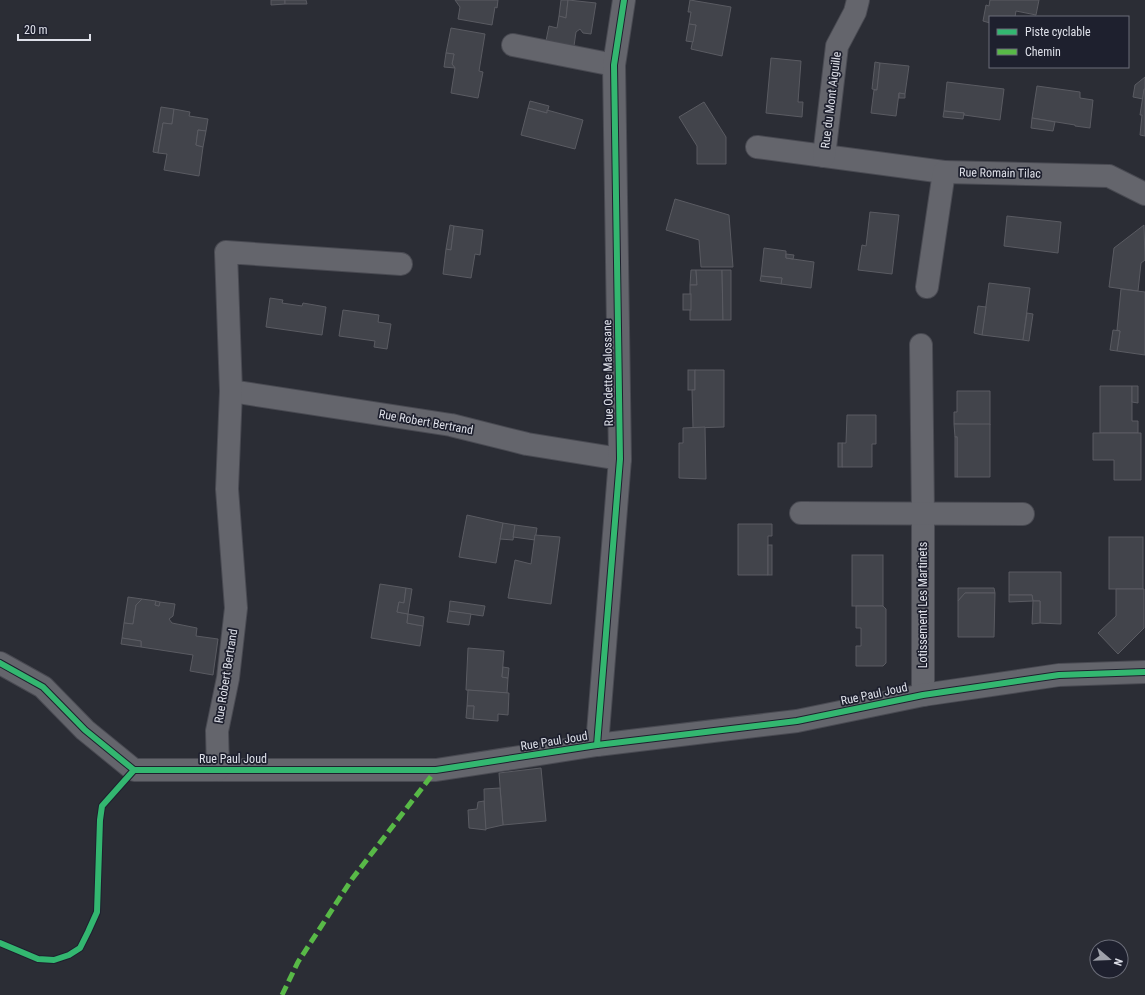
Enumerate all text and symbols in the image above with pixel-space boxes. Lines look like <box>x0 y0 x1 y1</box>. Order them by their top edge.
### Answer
scale bar <box>18 16 90 42</box>
legend <box>989 16 1129 68</box>
text: 20 m <box>24 23 48 37</box>
text: Piste cyclable <box>1025 25 1091 39</box>
text: Chemin <box>1025 45 1061 59</box>
street label: Rue du Mont Aiguille <box>818 50 844 149</box>
street label: Rue Romain Tilac <box>959 165 1041 181</box>
street label: Rue Odette Malossane <box>600 319 616 426</box>
street label: Rue Robert Bertrand <box>378 407 474 437</box>
street label: Lotissement Les Martinets <box>916 542 930 668</box>
street label: Rue Robert Bertrand <box>212 628 240 724</box>
street label: Rue Paul Joud <box>839 680 909 708</box>
street label: Rue Paul Joud <box>519 729 589 753</box>
street label: Rue Paul Joud <box>199 752 267 766</box>
north arrow <box>1089 939 1129 979</box>
text: N <box>1111 957 1125 968</box>

